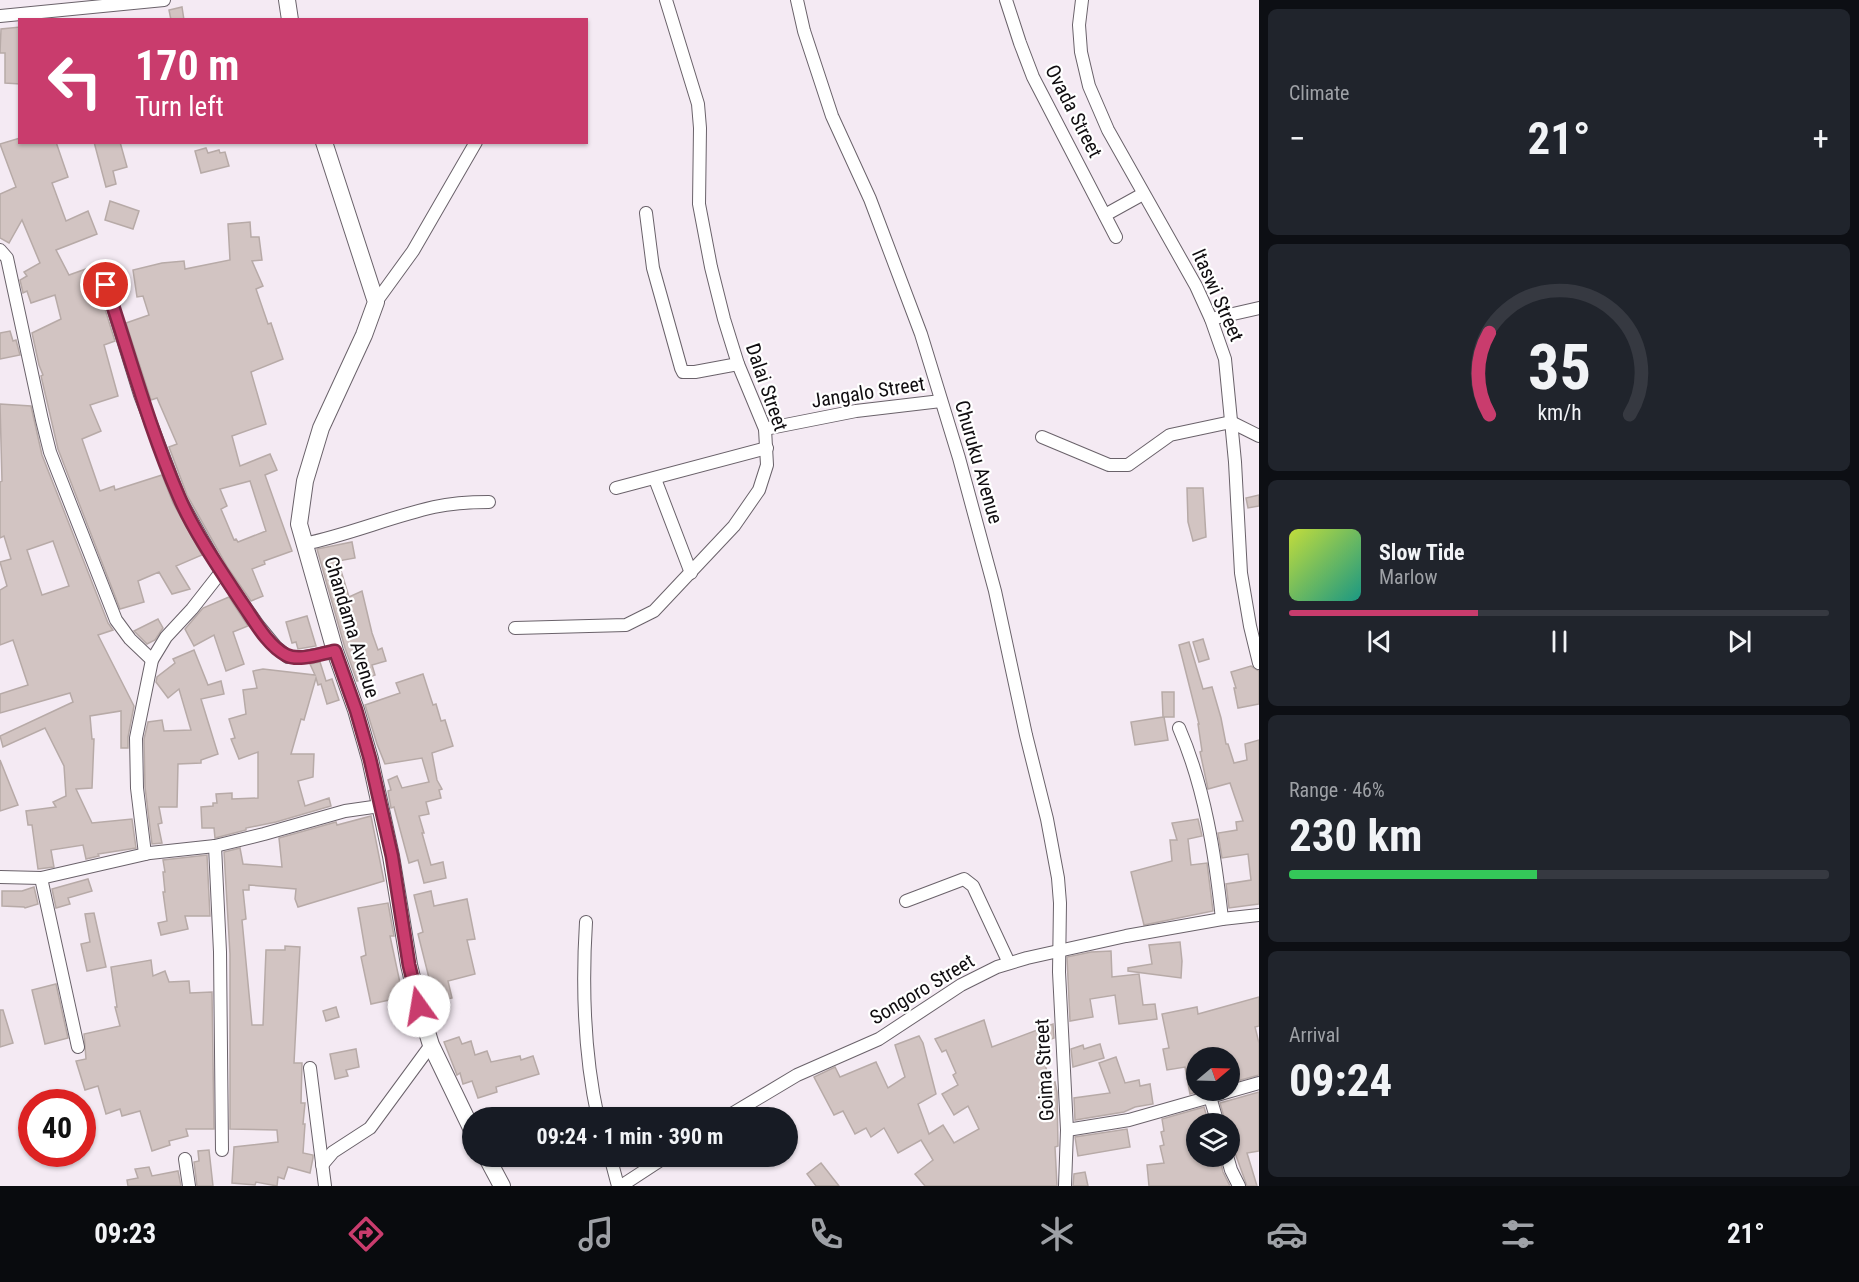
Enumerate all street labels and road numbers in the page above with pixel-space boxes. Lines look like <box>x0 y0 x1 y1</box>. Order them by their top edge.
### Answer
street label: Ovada Street <box>1040 61 1108 162</box>
street label: Itaswi Street <box>1187 245 1249 345</box>
street label: Dalai Street <box>741 340 793 434</box>
street label: Jangalo Street <box>810 371 926 413</box>
street label: Churuku Avenue <box>950 398 1008 526</box>
street label: Chandama Avenue <box>319 553 385 701</box>
street label: Songoro Street <box>866 948 979 1030</box>
street label: Goima Street <box>1029 1018 1059 1122</box>

